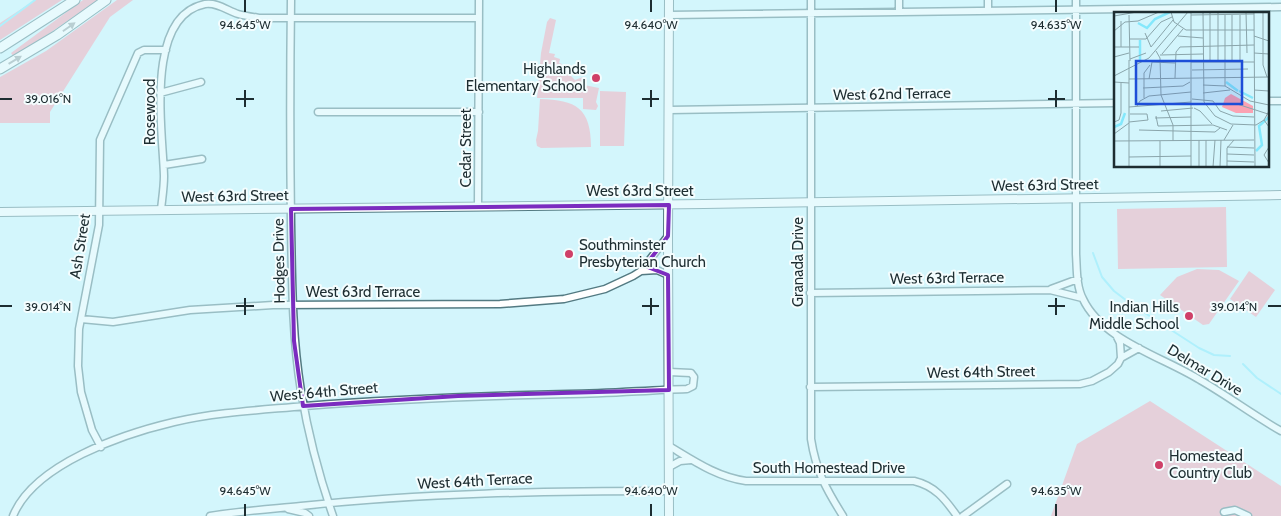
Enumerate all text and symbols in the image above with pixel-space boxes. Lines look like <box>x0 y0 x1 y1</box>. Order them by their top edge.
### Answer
inset map <box>1114 12 1268 168</box>
text: 94.645°W <box>219 17 271 32</box>
text: 94.640°W <box>624 17 678 32</box>
text: 94.635°W <box>1031 17 1082 32</box>
one-way arrow <box>62 22 76 32</box>
one-way arrow <box>9 56 22 65</box>
place label: Highlands Elementary School <box>466 60 586 95</box>
marker: Highlands Elementary School <box>590 72 602 84</box>
street label: Rosewood <box>141 79 159 145</box>
street label: West 62nd Terrace <box>833 84 951 104</box>
text: 39.016°N <box>25 91 71 106</box>
street label: Cedar Street <box>457 109 475 187</box>
street label: West 63rd Street <box>991 175 1099 195</box>
street label: West 63rd Street <box>586 182 694 200</box>
street label: West 63rd Street <box>181 186 289 206</box>
street label: Ash Street <box>66 212 94 280</box>
street label: Granada Drive <box>789 217 807 307</box>
street label: Hodges Drive <box>269 218 289 304</box>
place label: Southminster Presbyterian Church <box>579 236 706 271</box>
marker: Southminster Presbyterian Church <box>563 248 575 260</box>
street label: West 63rd Terrace <box>890 268 1005 288</box>
street label: West 63rd Terrace <box>306 283 420 301</box>
place label: Indian Hills Middle School <box>1089 298 1179 333</box>
text: 39.014°N <box>25 299 71 314</box>
text: 39.014°N <box>1211 299 1257 314</box>
marker: Indian Hills Middle School <box>1183 310 1195 322</box>
street label: Delmar Drive <box>1164 341 1246 400</box>
street label: West 64th Street <box>927 362 1035 382</box>
street label: West 64th Street <box>269 378 379 406</box>
place label: Homestead Country Club <box>1169 447 1252 482</box>
street label: South Homestead Drive <box>753 459 905 477</box>
marker: Homestead Country Club <box>1153 459 1165 471</box>
street label: West 64th Terrace <box>417 469 533 493</box>
text: 94.645°W <box>219 483 271 498</box>
text: 94.640°W <box>624 483 678 498</box>
text: 94.635°W <box>1031 483 1082 498</box>

